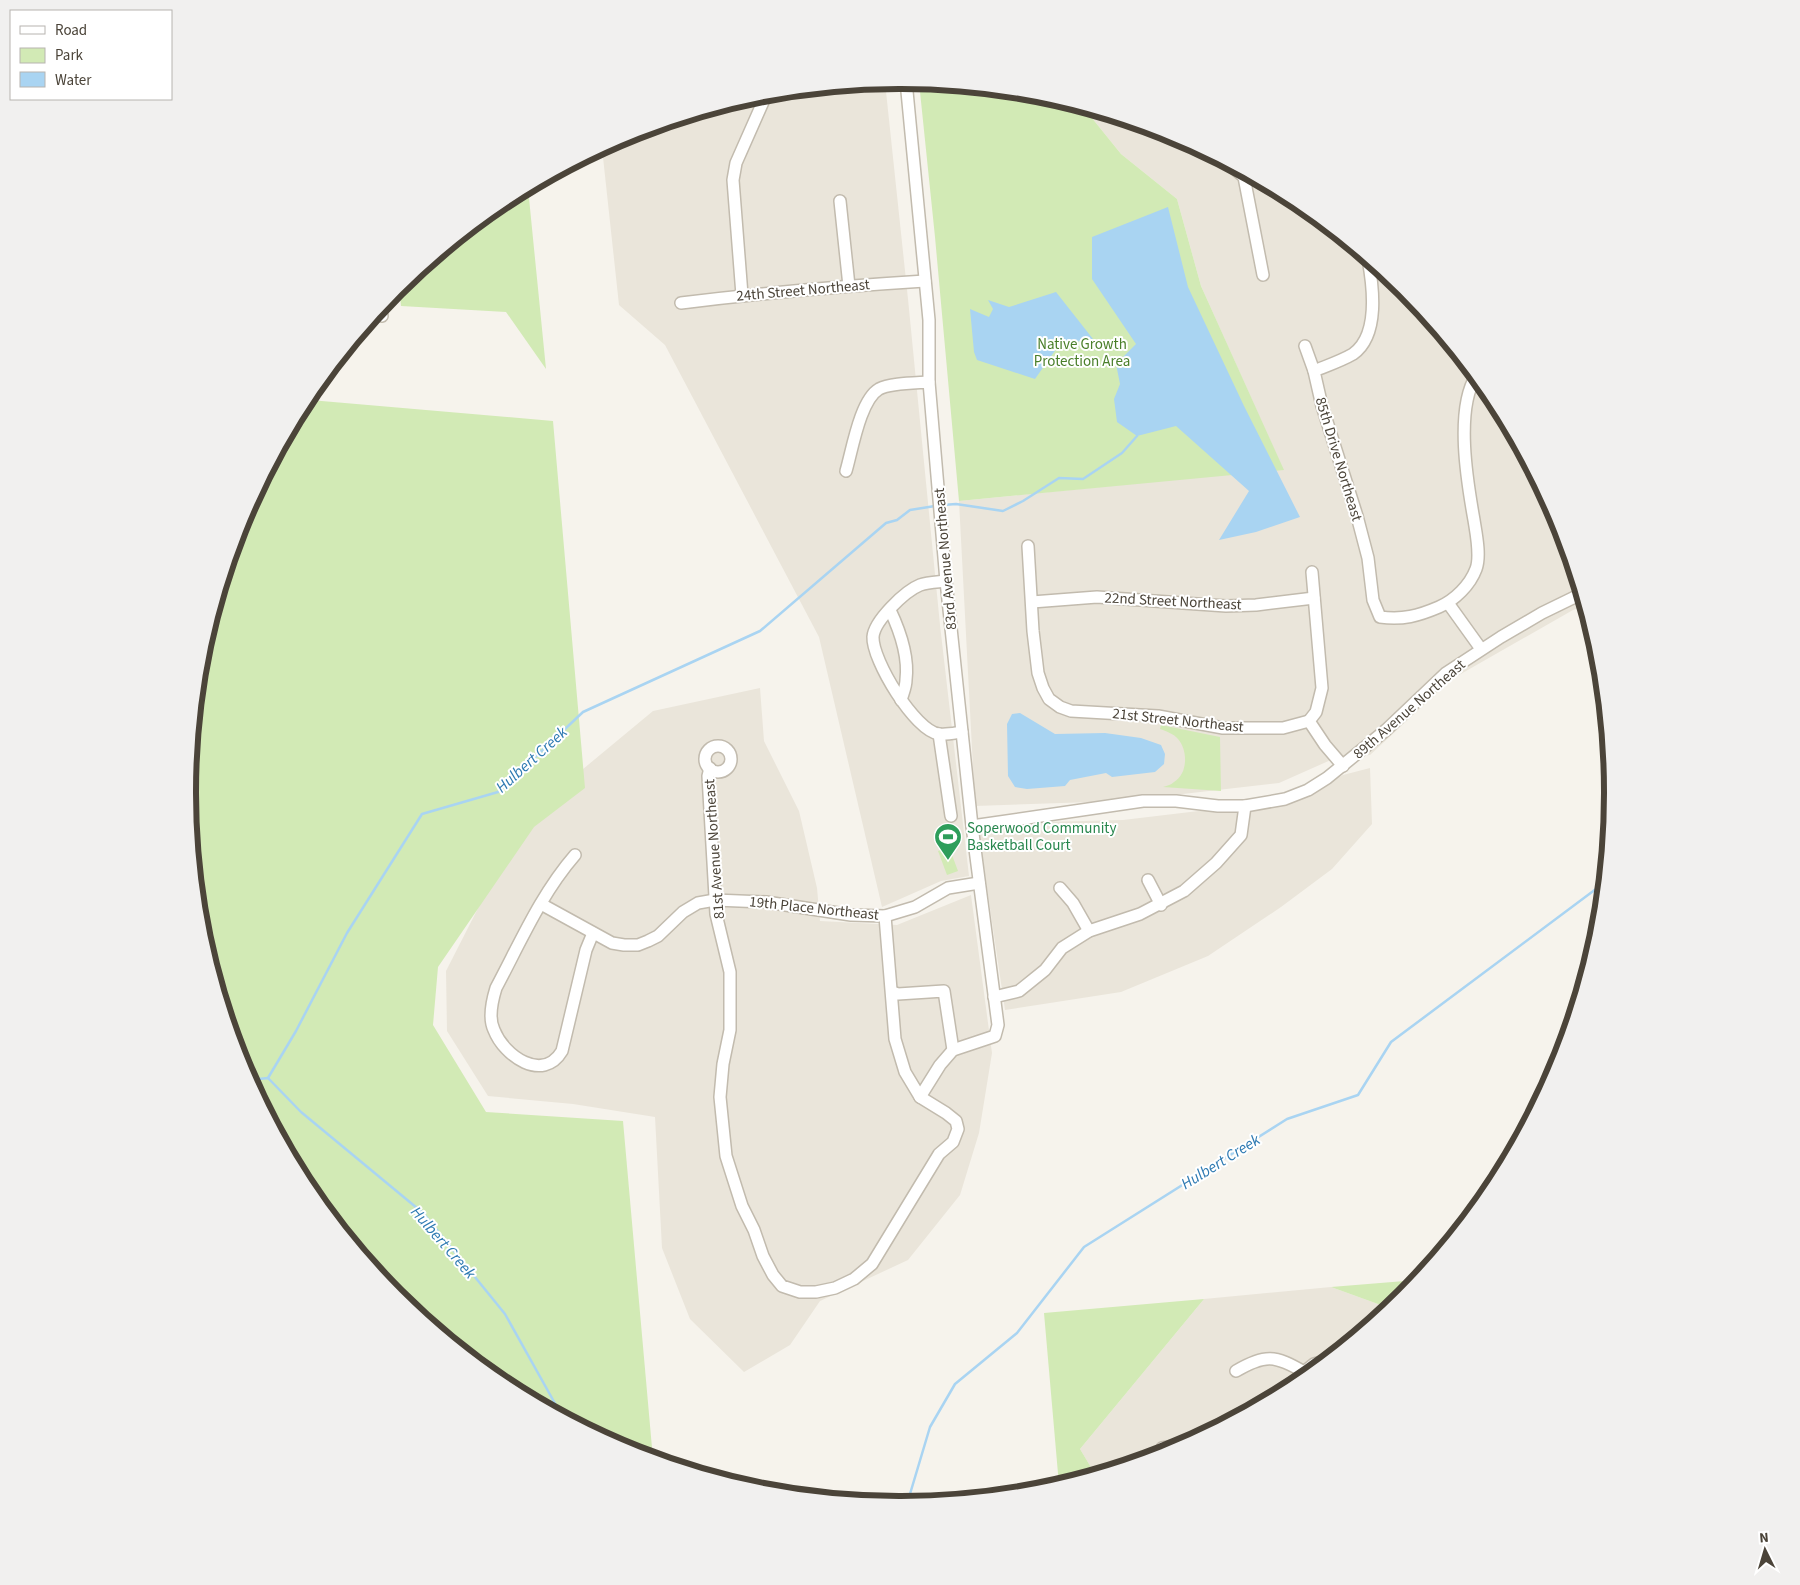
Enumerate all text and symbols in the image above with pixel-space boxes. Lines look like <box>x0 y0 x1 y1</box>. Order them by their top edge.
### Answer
legend <box>10 10 172 100</box>
text: Road <box>55 20 87 41</box>
text: Park <box>55 45 84 66</box>
text: Water <box>55 70 92 91</box>
street label: 24th Street Northeast <box>735 274 871 307</box>
park label: Native Growth Protection Area <box>1034 334 1130 372</box>
street label: 85th Drive Northeast <box>1310 394 1367 524</box>
street label: 83rd Avenue Northeast <box>929 487 962 631</box>
street label: 22nd Street Northeast <box>1104 587 1242 616</box>
street label: 89th Avenue Northeast <box>1349 655 1470 764</box>
street label: 21st Street Northeast <box>1111 703 1245 738</box>
water label: Hulbert Creek <box>491 721 573 798</box>
street label: 81st Avenue Northeast <box>699 778 730 920</box>
place label: Soperwood Community Basketball Court <box>967 818 1116 856</box>
sports icon: Soperwood Community Basketball Court <box>933 822 963 861</box>
street label: 19th Place Northeast <box>748 891 880 926</box>
water label: Hulbert Creek <box>1177 1129 1265 1195</box>
water label: Hulbert Creek <box>406 1202 481 1284</box>
north arrow <box>1740 1525 1790 1575</box>
text: N <box>1758 1528 1769 1548</box>

